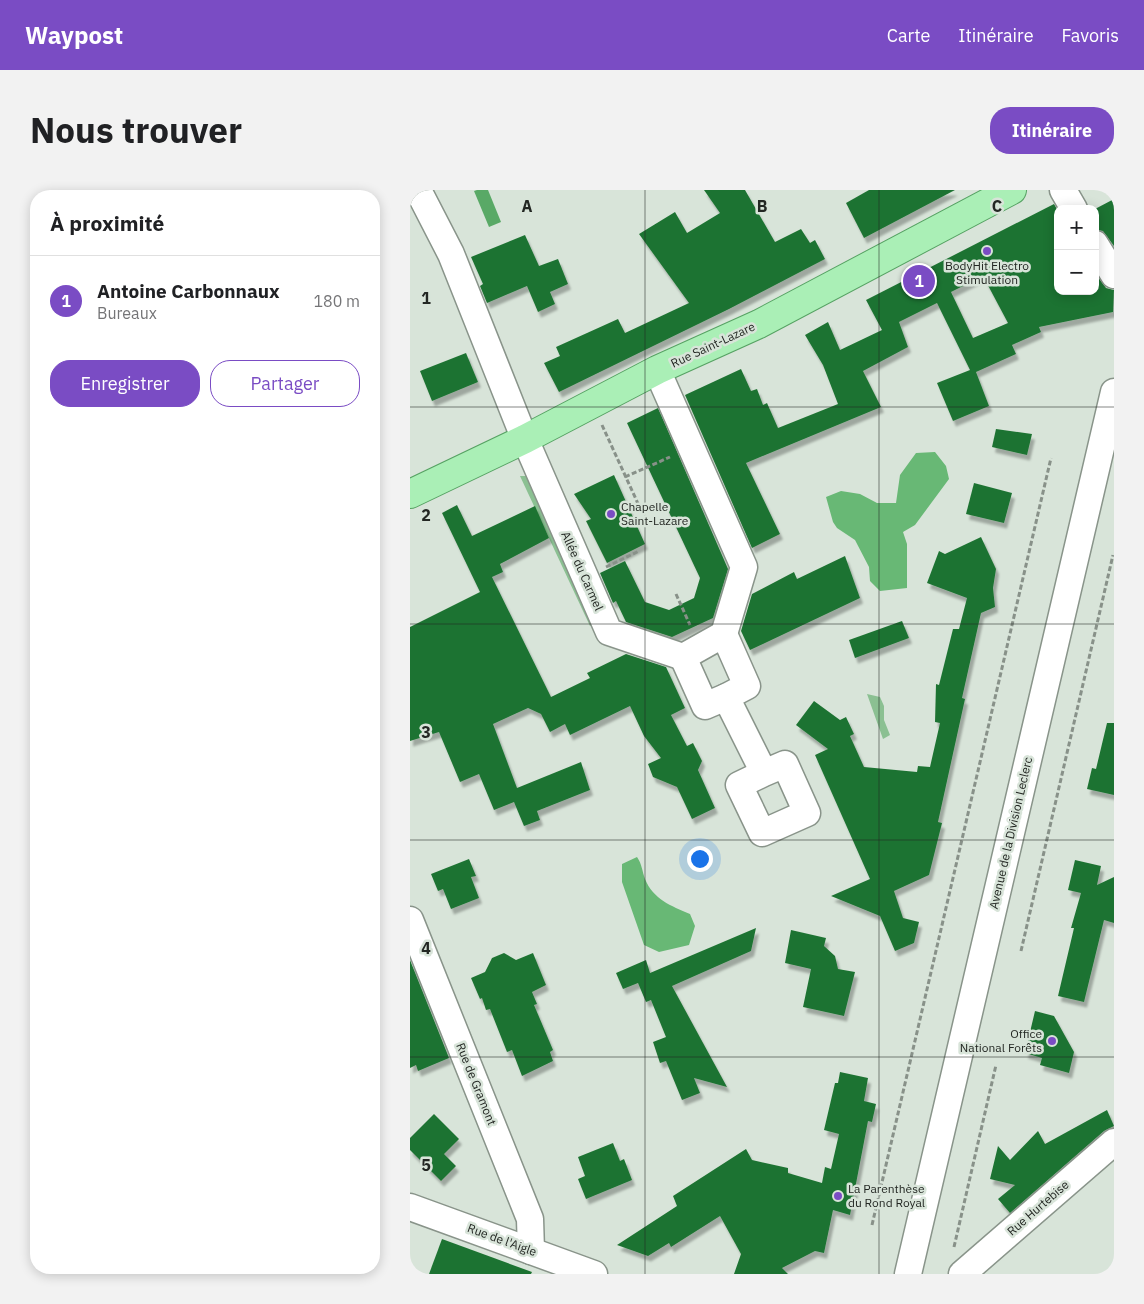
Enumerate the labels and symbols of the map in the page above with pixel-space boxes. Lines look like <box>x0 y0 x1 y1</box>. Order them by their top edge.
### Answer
text: A <box>522 196 533 216</box>
text: B <box>757 196 768 216</box>
text: C <box>992 196 1002 216</box>
marker: BodyHit Electro Stimulation <box>981 245 993 257</box>
place label: BodyHit Electro Stimulation <box>945 258 1029 287</box>
pin: 1 <box>903 262 935 300</box>
text: 1 <box>421 288 431 308</box>
street label: Rue Saint-Lazare <box>668 318 758 371</box>
place label: Chapelle Saint-Lazare <box>621 499 689 528</box>
text: 2 <box>421 505 431 525</box>
marker: Chapelle Saint-Lazare <box>605 508 617 520</box>
street label: Allée du Carmel <box>558 529 607 613</box>
text: 3 <box>421 722 431 742</box>
street label: Avenue de la Division Leclerc <box>986 755 1035 910</box>
your location <box>687 846 713 872</box>
text: 4 <box>421 938 431 958</box>
place label: Office National Forêts <box>960 1026 1042 1055</box>
marker: Office National Forêts <box>1046 1035 1058 1047</box>
street label: Rue de Gramont <box>453 1040 500 1127</box>
text: 5 <box>421 1155 431 1175</box>
street label: Rue Hurtebise <box>1004 1177 1072 1238</box>
place label: La Parenthèse du Rond Royal <box>848 1181 925 1210</box>
marker: La Parenthèse du Rond Royal <box>832 1190 844 1202</box>
street label: Rue de l'Aigle <box>465 1220 539 1259</box>

